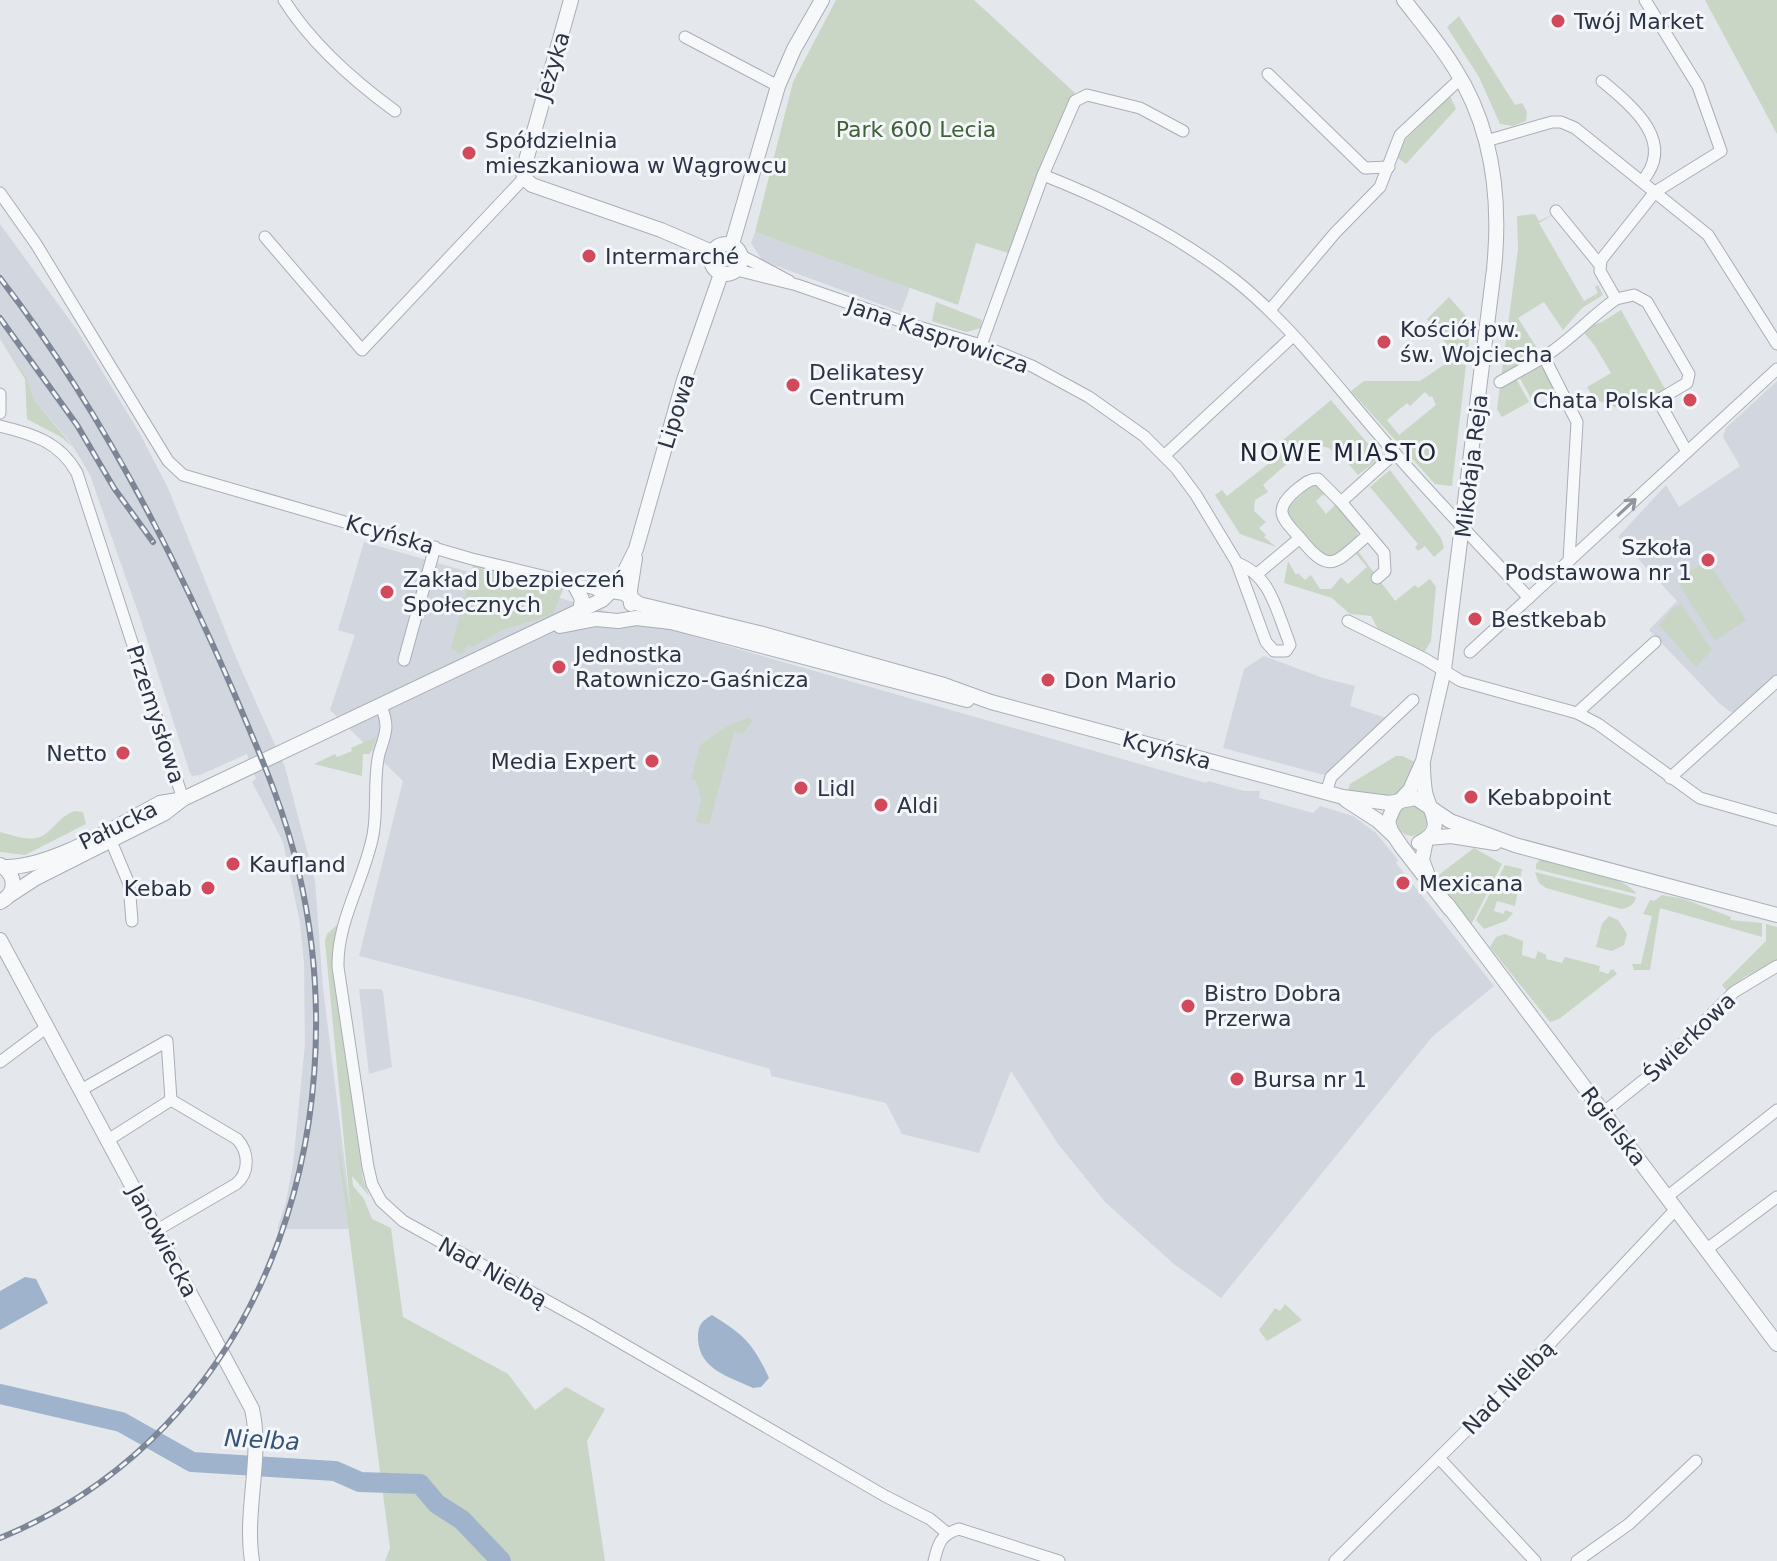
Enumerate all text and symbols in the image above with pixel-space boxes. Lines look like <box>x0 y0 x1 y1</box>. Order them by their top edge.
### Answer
place label: Twój Market <box>1573 9 1704 34</box>
marker: Twój Market <box>1549 12 1567 30</box>
street label: Jeżyka <box>530 29 575 105</box>
park label: Park 600 Lecia <box>836 117 996 142</box>
place label: Spółdzielnia mieszkaniowa w Wągrowcu <box>485 128 787 178</box>
marker: Spółdzielnia mieszkaniowa w Wągrowcu <box>460 144 478 162</box>
place label: Intermarché <box>605 244 739 269</box>
marker: Intermarché <box>580 247 598 265</box>
street label: Jana Kasprowicza <box>842 292 1032 378</box>
place label: Kościół pw. św. Wojciecha <box>1400 317 1553 367</box>
marker: Kościół pw. św. Wojciecha <box>1375 333 1393 351</box>
place label: Delikatesy Centrum <box>809 360 924 410</box>
street label: Lipowa <box>653 371 700 452</box>
marker: Delikatesy Centrum <box>784 376 802 394</box>
place label: Chata Polska <box>1533 388 1674 413</box>
marker: Chata Polska <box>1681 391 1699 409</box>
street label: Mikołaja Reja <box>1450 393 1493 539</box>
district label: NOWE MIASTO <box>1240 439 1438 467</box>
one-way arrow <box>1617 499 1637 517</box>
street label: Kcyńska <box>343 510 437 559</box>
place label: Szkoła Podstawowa nr 1 <box>1505 535 1692 585</box>
marker: Szkoła Podstawowa nr 1 <box>1699 551 1717 569</box>
place label: Zakład Ubezpieczeń Społecznych <box>403 567 625 617</box>
marker: Zakład Ubezpieczeń Społecznych <box>378 583 396 601</box>
place label: Bestkebab <box>1491 607 1607 632</box>
marker: Bestkebab <box>1466 610 1484 628</box>
street label: Przemysłowa <box>121 642 190 787</box>
place label: Jednostka Ratowniczo-Gaśnicza <box>573 642 809 692</box>
marker: Jednostka Ratowniczo-Gaśnicza <box>550 658 568 676</box>
place label: Don Mario <box>1064 668 1176 693</box>
marker: Don Mario <box>1039 671 1057 689</box>
street label: Kcyńska <box>1120 727 1214 774</box>
place label: Netto <box>46 741 107 766</box>
marker: Netto <box>114 744 132 762</box>
place label: Media Expert <box>491 749 636 774</box>
marker: Media Expert <box>643 752 661 770</box>
place label: Lidl <box>817 776 855 801</box>
marker: Lidl <box>792 779 810 797</box>
place label: Kebabpoint <box>1487 785 1612 810</box>
marker: Kebabpoint <box>1462 788 1480 806</box>
place label: Aldi <box>897 793 938 818</box>
street label: Pałucka <box>75 796 161 855</box>
marker: Aldi <box>872 796 890 814</box>
place label: Kaufland <box>249 852 346 877</box>
marker: Kaufland <box>224 855 242 873</box>
place label: Mexicana <box>1419 871 1523 896</box>
marker: Mexicana <box>1394 874 1412 892</box>
place label: Kebab <box>124 876 192 901</box>
marker: Kebab <box>199 879 217 897</box>
place label: Bistro Dobra Przerwa <box>1204 981 1341 1031</box>
street label: Świerkowa <box>1638 988 1740 1087</box>
marker: Bistro Dobra Przerwa <box>1179 997 1197 1015</box>
place label: Bursa nr 1 <box>1253 1067 1367 1092</box>
marker: Bursa nr 1 <box>1228 1070 1246 1088</box>
street label: Rgielska <box>1576 1082 1651 1171</box>
street label: Janowiecka <box>122 1179 202 1301</box>
street label: Nad Nielbą <box>434 1232 552 1313</box>
street label: Nad Nielbą <box>1457 1335 1559 1439</box>
water label: Nielba <box>223 1424 301 1456</box>

